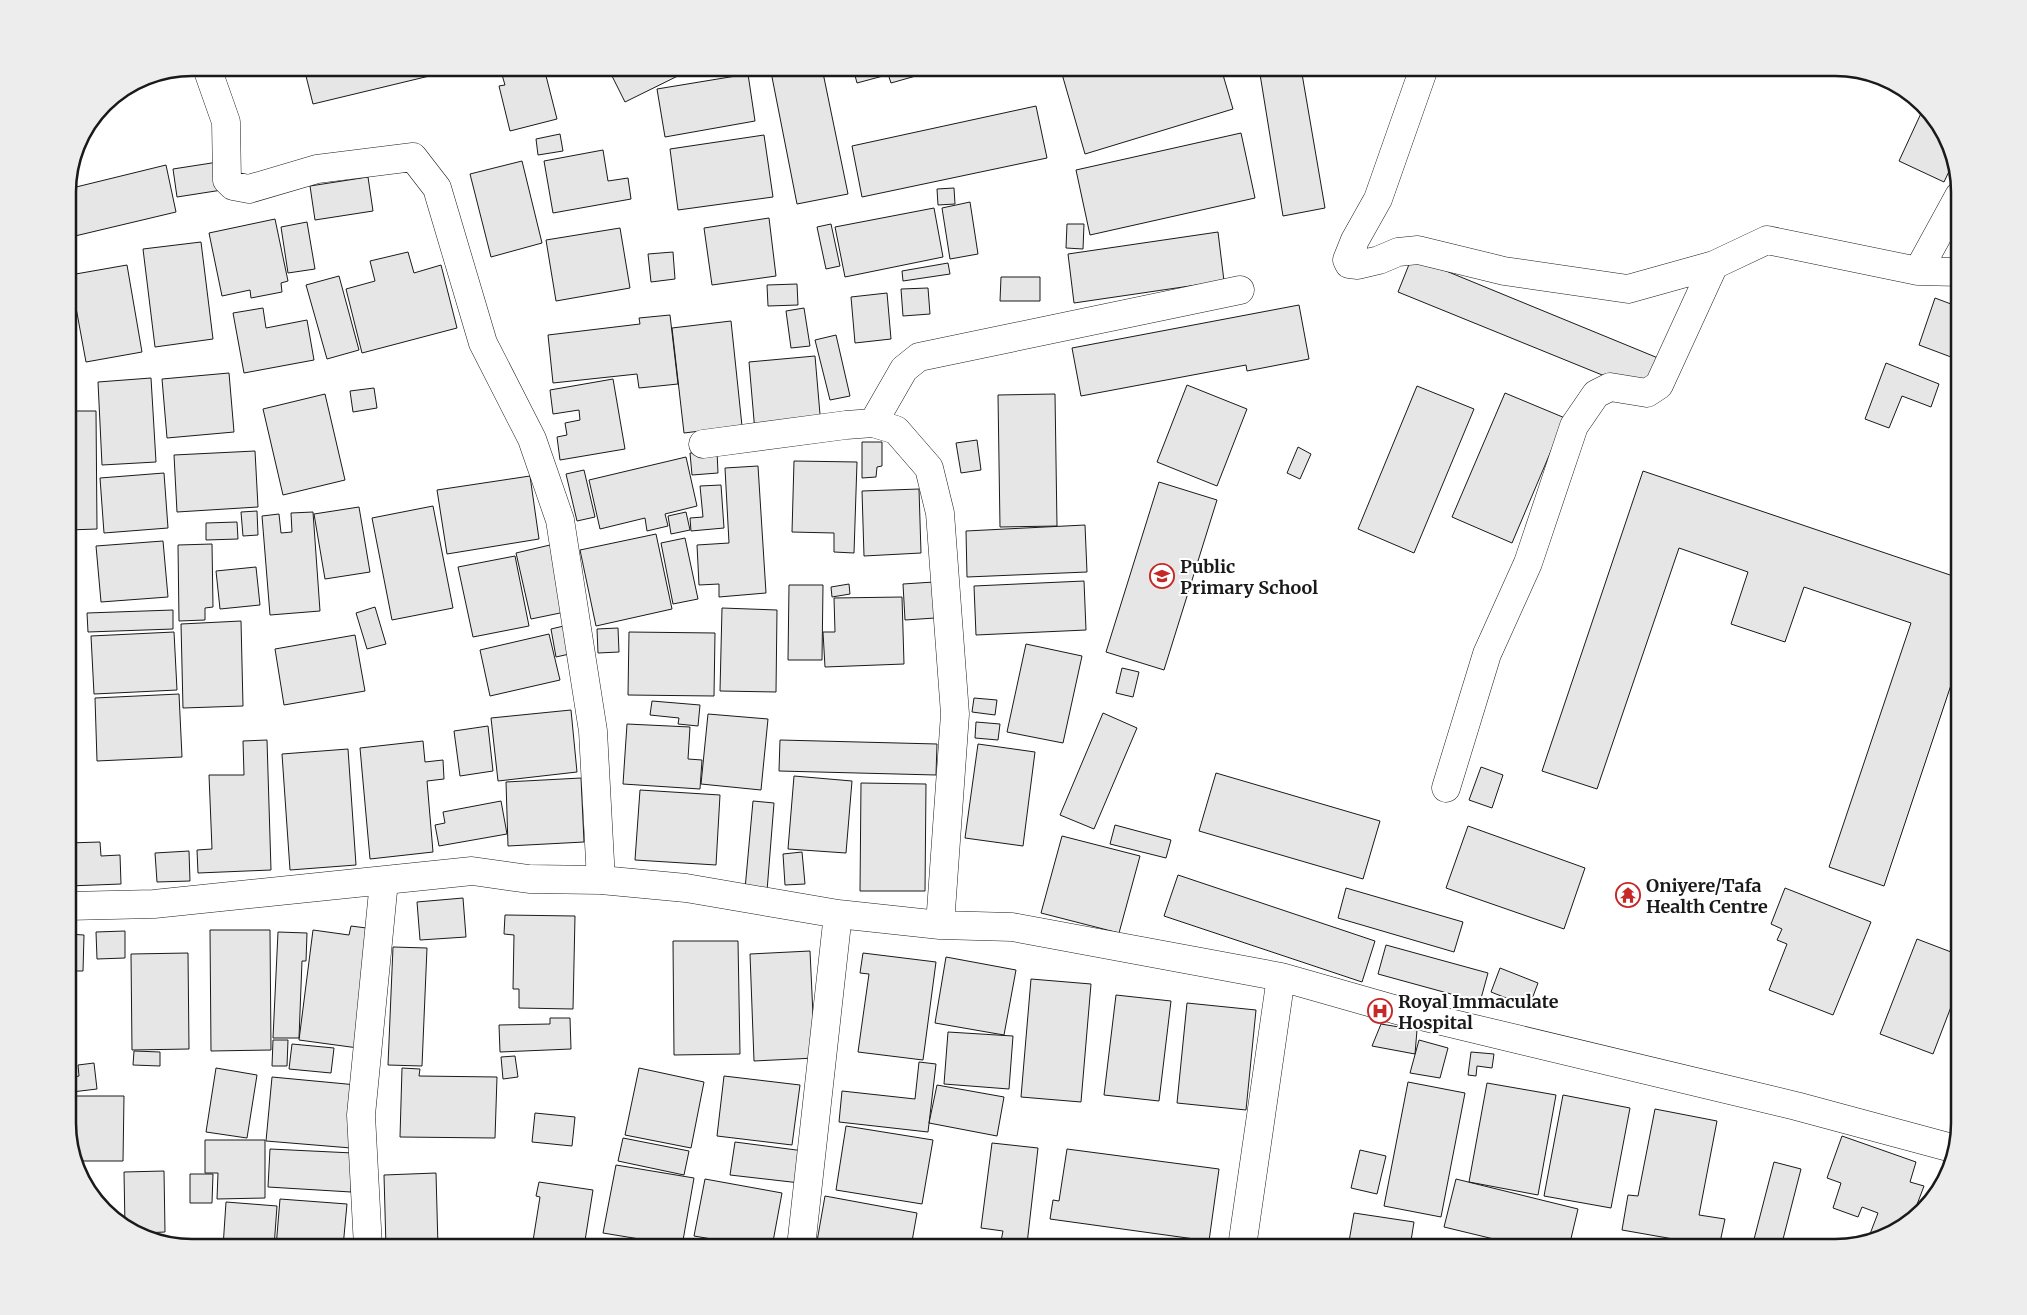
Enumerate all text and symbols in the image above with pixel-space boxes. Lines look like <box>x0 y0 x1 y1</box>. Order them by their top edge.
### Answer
place label: Public Primary School <box>1180 555 1318 599</box>
school or university icon: Public Primary School <box>1149 563 1175 589</box>
place label: Oniyere/Tafa Health Centre <box>1646 874 1768 918</box>
temple icon: Oniyere/Tafa Health Centre <box>1615 882 1641 908</box>
place label: Royal Immaculate Hospital <box>1398 990 1559 1034</box>
hospital icon: Royal Immaculate Hospital <box>1367 998 1393 1024</box>

